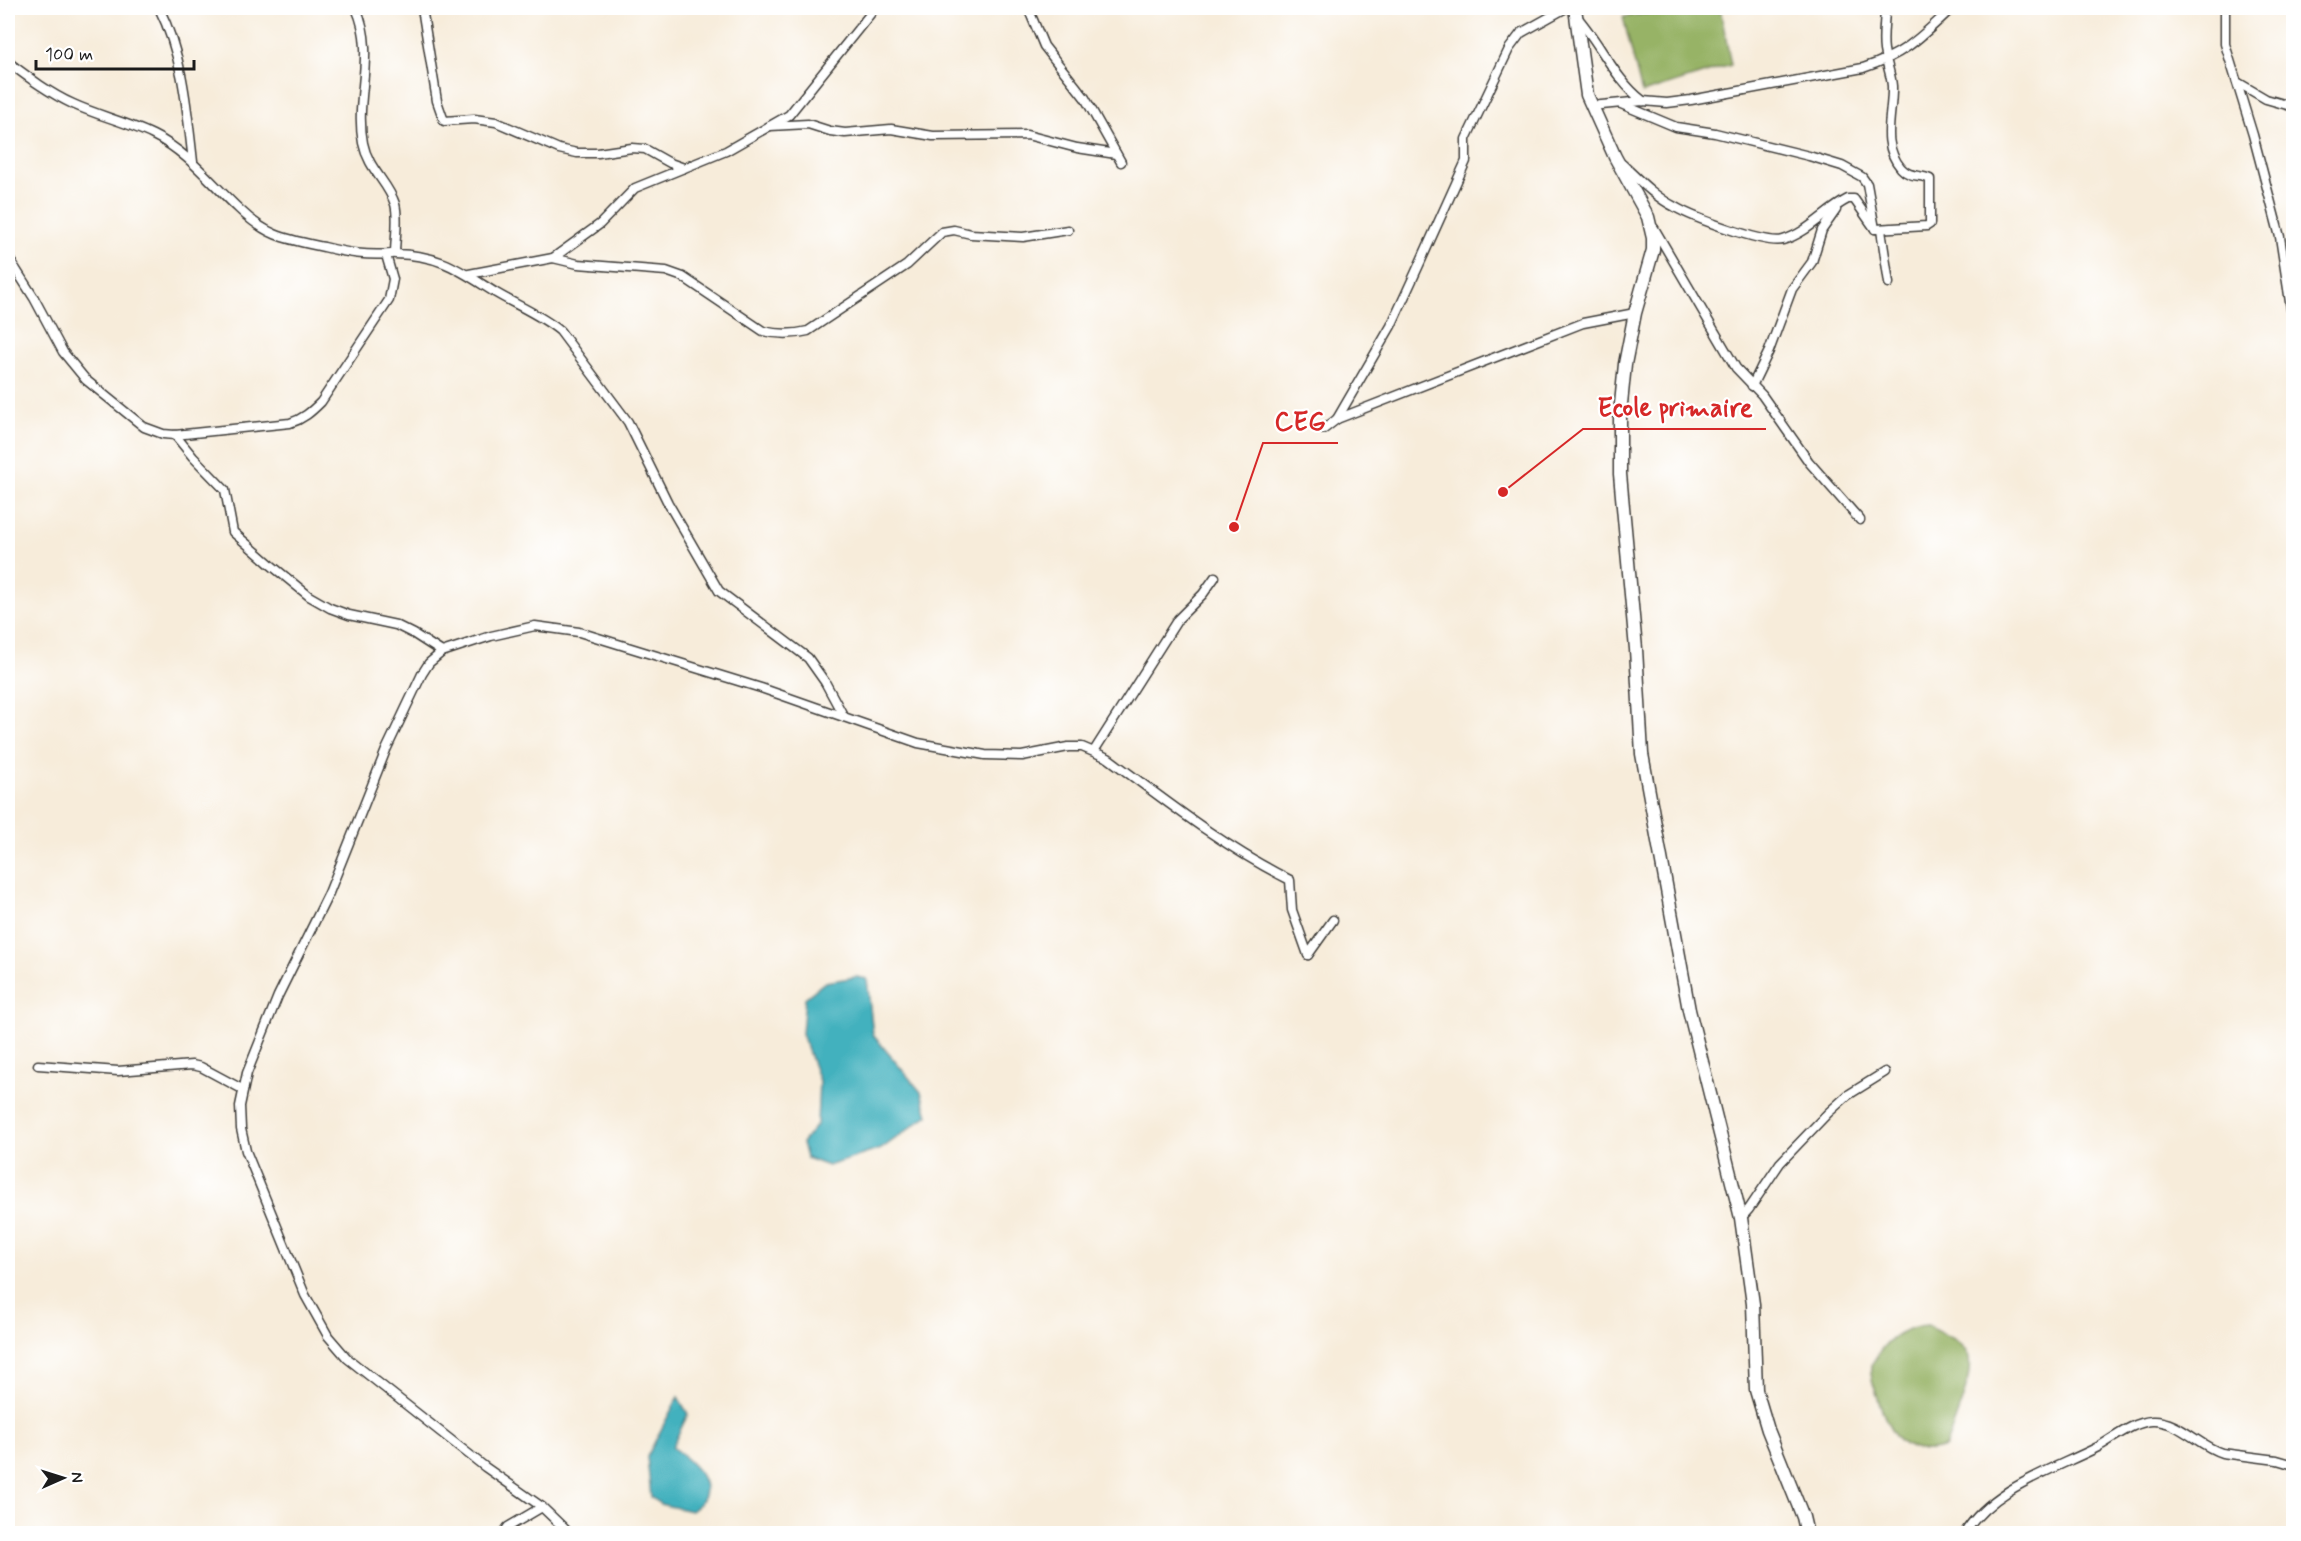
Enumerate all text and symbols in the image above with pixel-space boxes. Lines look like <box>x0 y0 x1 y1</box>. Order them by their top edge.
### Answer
scale bar <box>36 33 194 71</box>
text: 100 m <box>45 43 93 67</box>
callout: Ecole primaire <box>1583 385 1766 429</box>
text: Ecole primaire <box>1598 392 1753 426</box>
callout: CEG <box>1263 399 1338 443</box>
text: CEG <box>1275 406 1325 440</box>
north arrow <box>33 1448 93 1508</box>
text: N <box>66 1471 87 1483</box>

